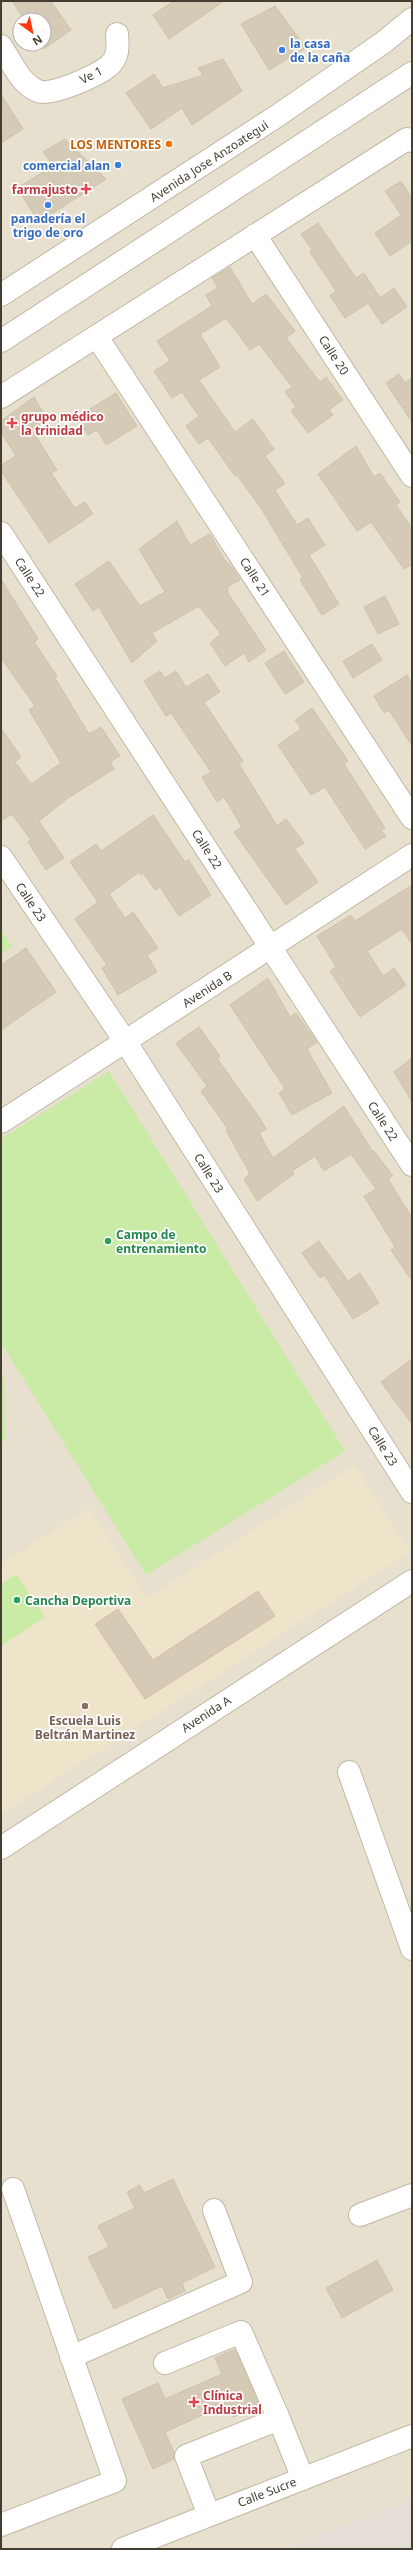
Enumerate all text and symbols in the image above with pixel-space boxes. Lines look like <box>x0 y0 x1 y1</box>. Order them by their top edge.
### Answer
north arrow <box>12 12 52 52</box>
text: N <box>30 32 46 50</box>
place label: la casa de la caña <box>290 35 350 66</box>
marker: la casa de la caña <box>277 45 287 55</box>
street label: Ve 1 <box>77 62 105 88</box>
street label: Avenida Jose Anzoategui <box>146 116 272 206</box>
place label: LOS MENTORES <box>70 136 161 153</box>
marker: LOS MENTORES <box>164 139 174 149</box>
place label: comercial alan <box>23 157 110 174</box>
marker: comercial alan <box>113 160 123 170</box>
place label: farmajusto <box>12 181 78 198</box>
marker: farmajusto <box>81 184 91 194</box>
marker: panadería el trigo de oro <box>43 200 53 210</box>
place label: panadería el trigo de oro <box>11 210 85 241</box>
street label: Calle 20 <box>315 332 353 378</box>
place label: grupo médico la trinidad <box>21 408 104 439</box>
marker: grupo médico la trinidad <box>6 417 18 429</box>
street label: Calle 22 <box>11 554 49 600</box>
street label: Calle 21 <box>236 554 274 600</box>
street label: Calle 22 <box>188 826 226 872</box>
street label: Calle 23 <box>12 879 50 925</box>
street label: Avenida B <box>179 966 235 1011</box>
street label: Calle 22 <box>364 1098 402 1144</box>
street label: Calle 23 <box>190 1150 228 1196</box>
place label: Campo de entrenamiento <box>116 1226 206 1257</box>
marker: Campo de entrenamiento <box>103 1236 113 1246</box>
street label: Calle 23 <box>364 1423 402 1469</box>
place label: Cancha Deportiva <box>25 1592 131 1609</box>
marker: Cancha Deportiva <box>12 1595 22 1605</box>
street label: Avenida A <box>178 1691 234 1736</box>
marker: Escuela Luis Beltrán Martinez <box>80 1701 90 1711</box>
place label: Escuela Luis Beltrán Martinez <box>35 1712 135 1743</box>
place label: Clínica Industrial <box>203 2387 262 2418</box>
marker: Clínica Industrial <box>188 2396 200 2408</box>
street label: Calle Sucre <box>235 2473 299 2511</box>

